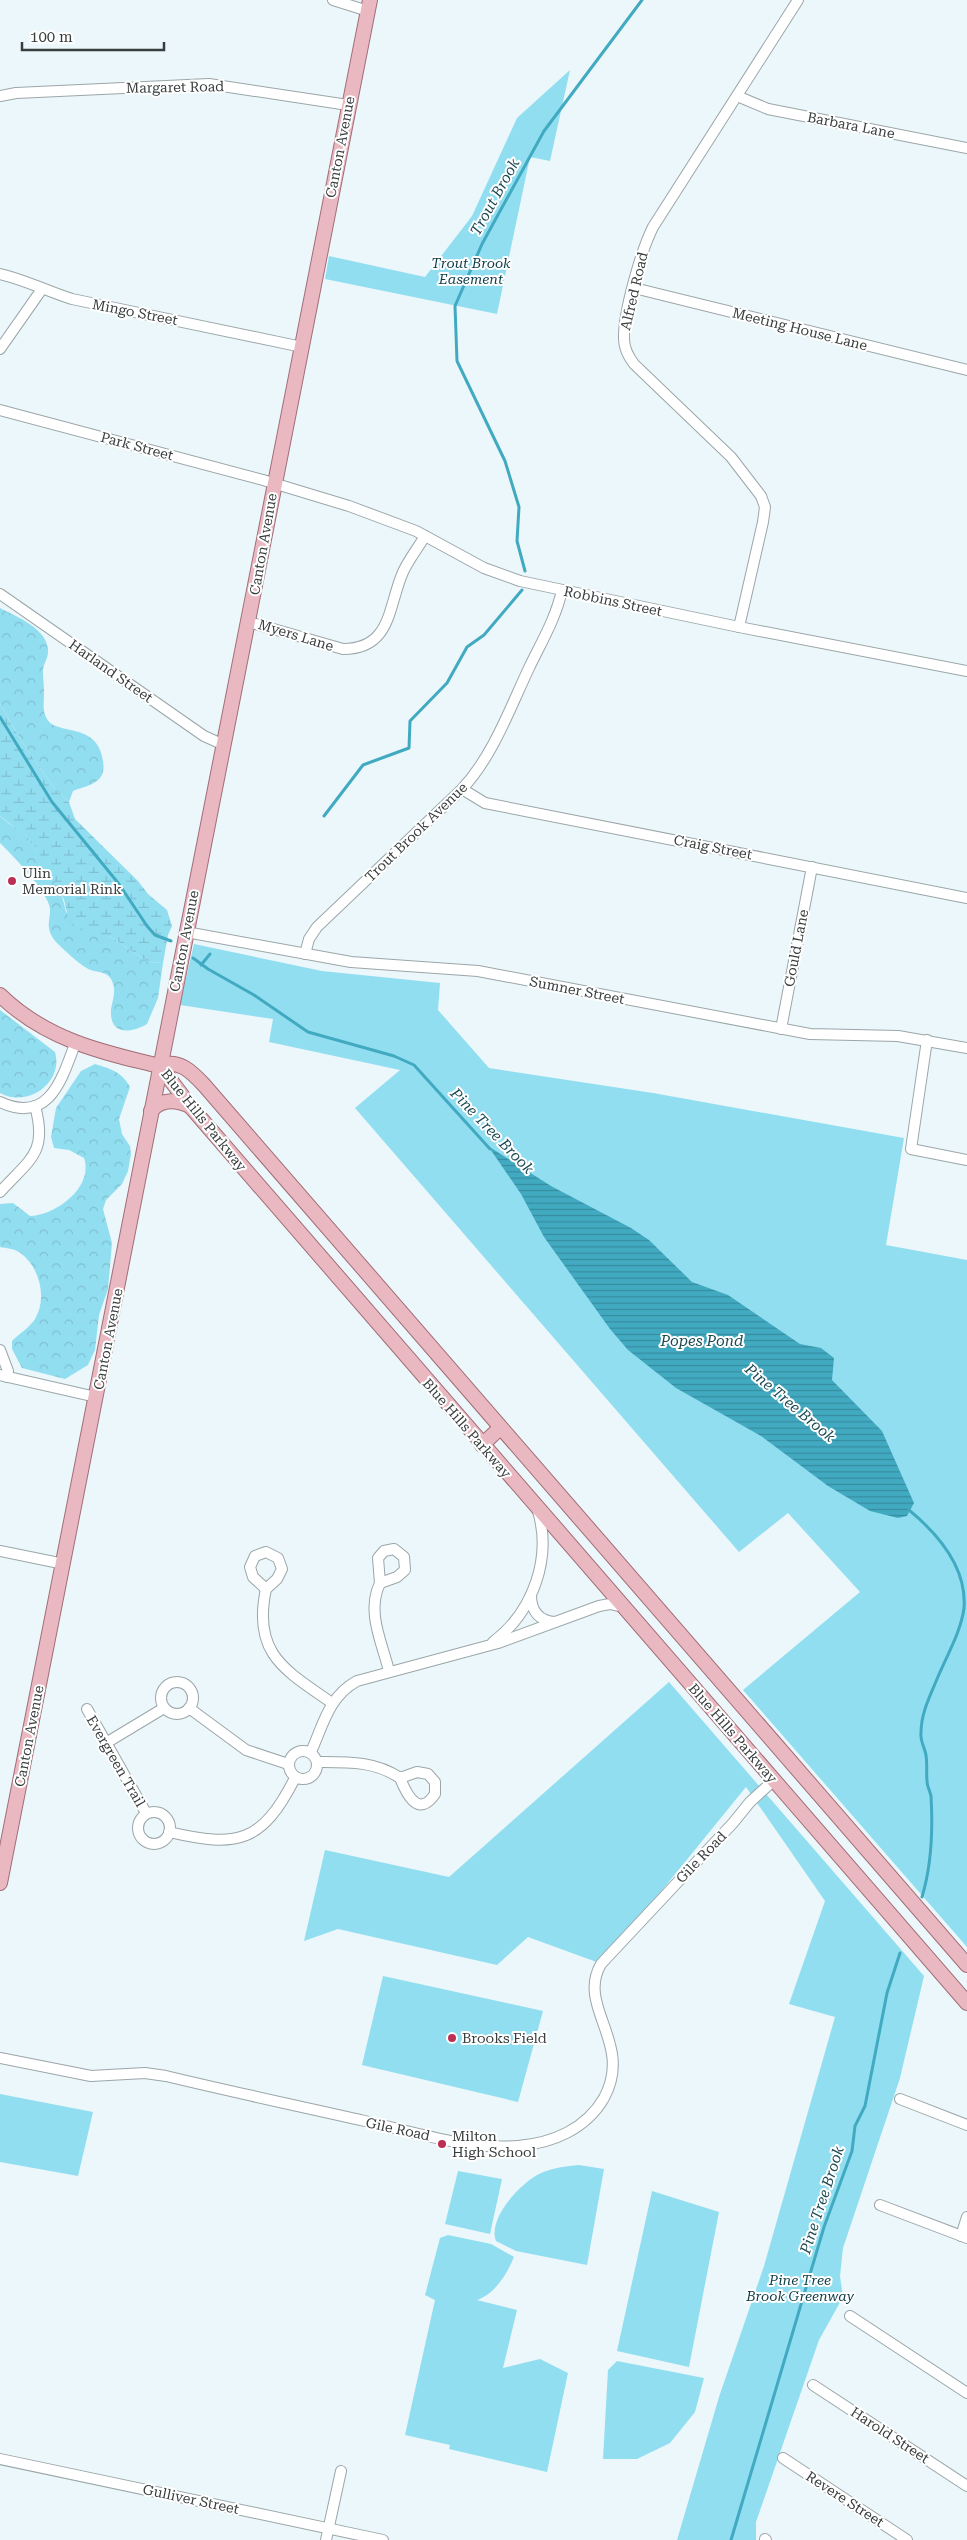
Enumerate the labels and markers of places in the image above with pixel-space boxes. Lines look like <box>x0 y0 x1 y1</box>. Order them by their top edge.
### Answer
place label: Ulin Memorial Rink <box>22 865 122 897</box>
marker: Ulin Memorial Rink <box>6 875 18 887</box>
place label: Brooks Field <box>462 2030 547 2046</box>
marker: Brooks Field <box>446 2032 458 2044</box>
place label: Milton High School <box>452 2128 537 2160</box>
marker: Milton High School <box>436 2138 448 2150</box>

